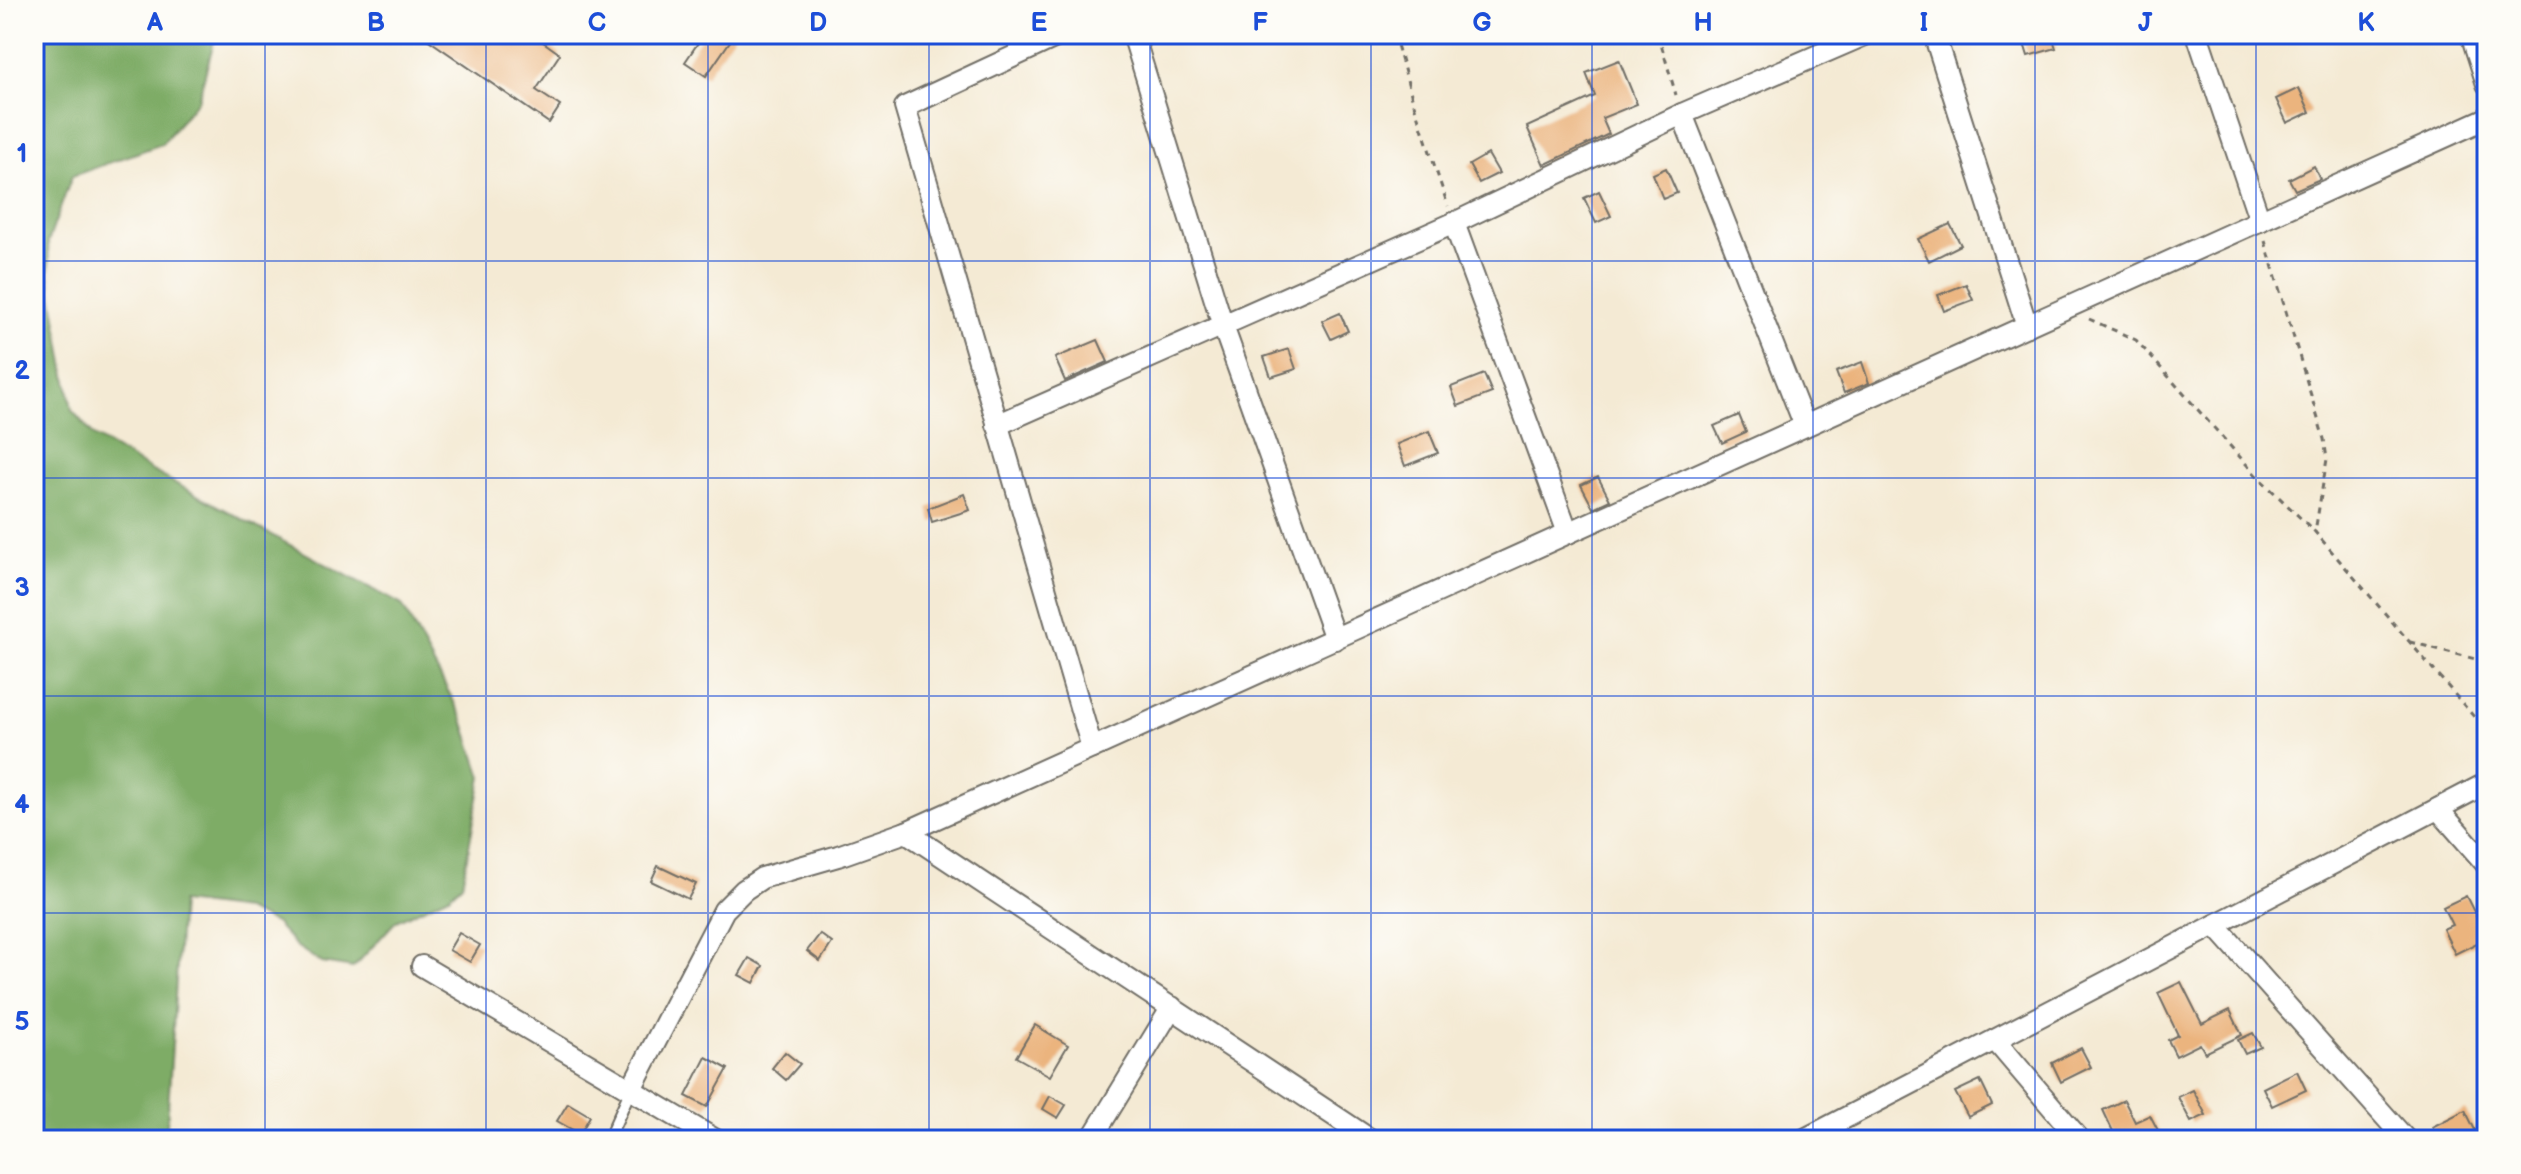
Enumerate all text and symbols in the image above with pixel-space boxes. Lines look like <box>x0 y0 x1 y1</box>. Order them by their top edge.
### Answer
text: A <box>146 8 163 39</box>
text: B <box>367 8 385 39</box>
text: C <box>588 8 606 39</box>
text: D <box>809 8 827 39</box>
text: E <box>1031 8 1048 39</box>
text: F <box>1252 8 1268 39</box>
text: G <box>1472 8 1492 39</box>
text: H <box>1693 8 1713 39</box>
text: I <box>1920 8 1928 39</box>
text: J <box>2138 8 2153 39</box>
text: K <box>2357 8 2375 39</box>
text: 1 <box>17 139 27 170</box>
text: 2 <box>14 356 30 387</box>
text: 3 <box>14 573 30 604</box>
text: 4 <box>14 790 30 821</box>
text: 5 <box>14 1007 30 1038</box>

